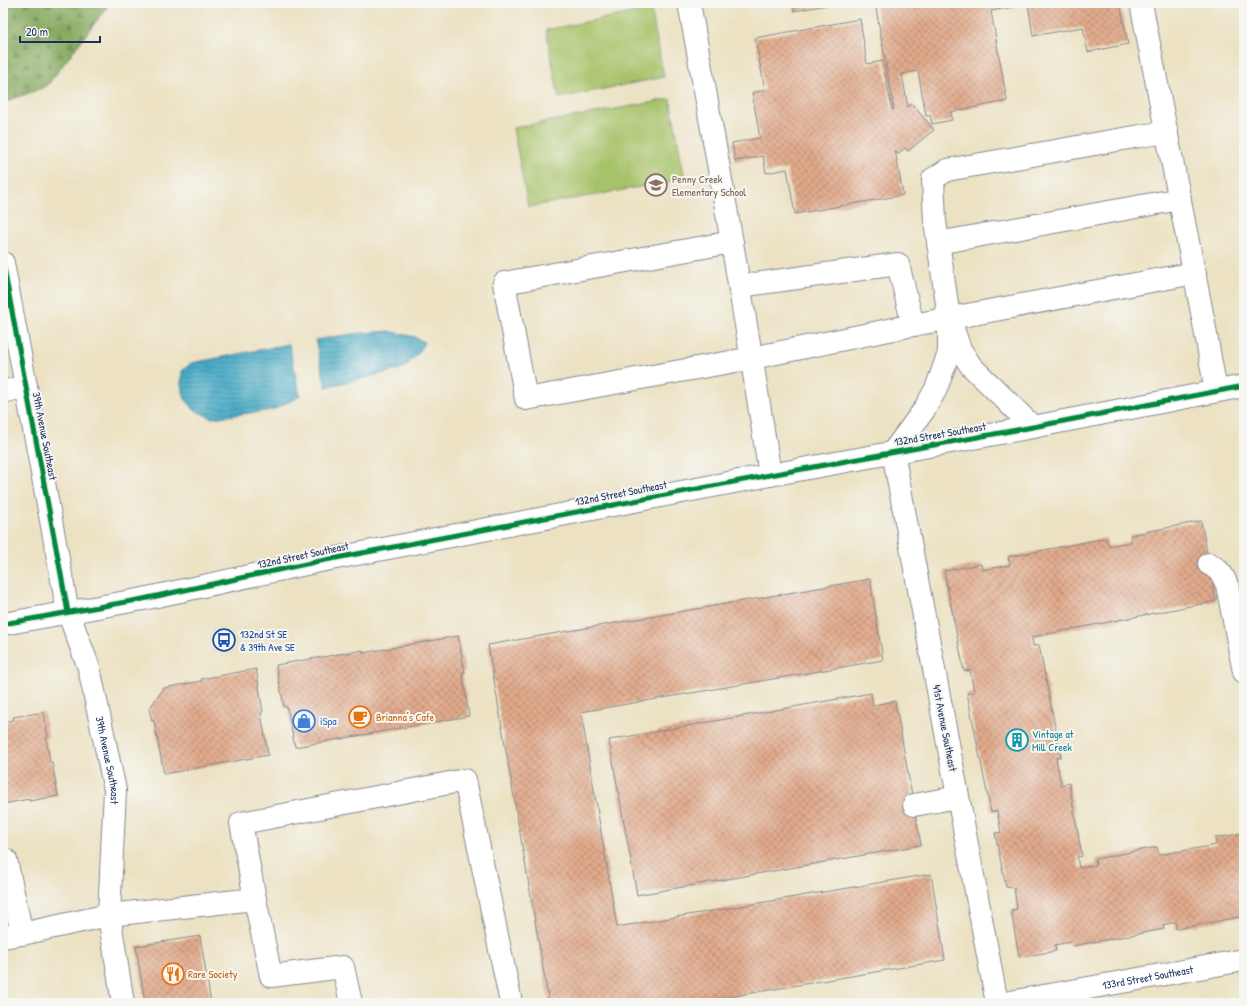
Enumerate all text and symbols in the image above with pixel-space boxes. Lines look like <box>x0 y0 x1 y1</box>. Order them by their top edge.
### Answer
scale bar <box>20 18 100 44</box>
text: 20 m <box>26 23 48 40</box>
school or university icon: Penny Creek Elementary School <box>643 172 669 198</box>
place label: Penny Creek Elementary School <box>672 172 746 199</box>
street label: 39th Avenue Southeast <box>30 391 60 481</box>
street label: 132nd Street Southeast <box>893 419 987 449</box>
street label: 132nd Street Southeast <box>574 477 668 509</box>
street label: 132nd Street Southeast <box>256 538 350 572</box>
bus stop icon: 132nd St SE & 39th Ave SE <box>211 627 237 653</box>
place label: 132nd St SE & 39th Ave SE <box>240 627 295 654</box>
street label: 41st Avenue Southeast <box>930 683 960 773</box>
cafe icon: Brianna's Cafe <box>347 704 373 730</box>
shop icon: iSpa <box>291 708 317 734</box>
place label: Brianna's Cafe <box>376 710 435 724</box>
place label: iSpa <box>320 714 337 728</box>
street label: 39th Avenue Southeast <box>92 715 122 805</box>
building icon: Vintage at Mill Creek <box>1004 727 1030 753</box>
place label: Vintage at Mill Creek <box>1032 727 1074 754</box>
restaurant icon: Rare Society <box>160 961 186 987</box>
street label: 133rd Street Southeast <box>1101 962 1195 992</box>
place label: Rare Society <box>188 967 238 981</box>

